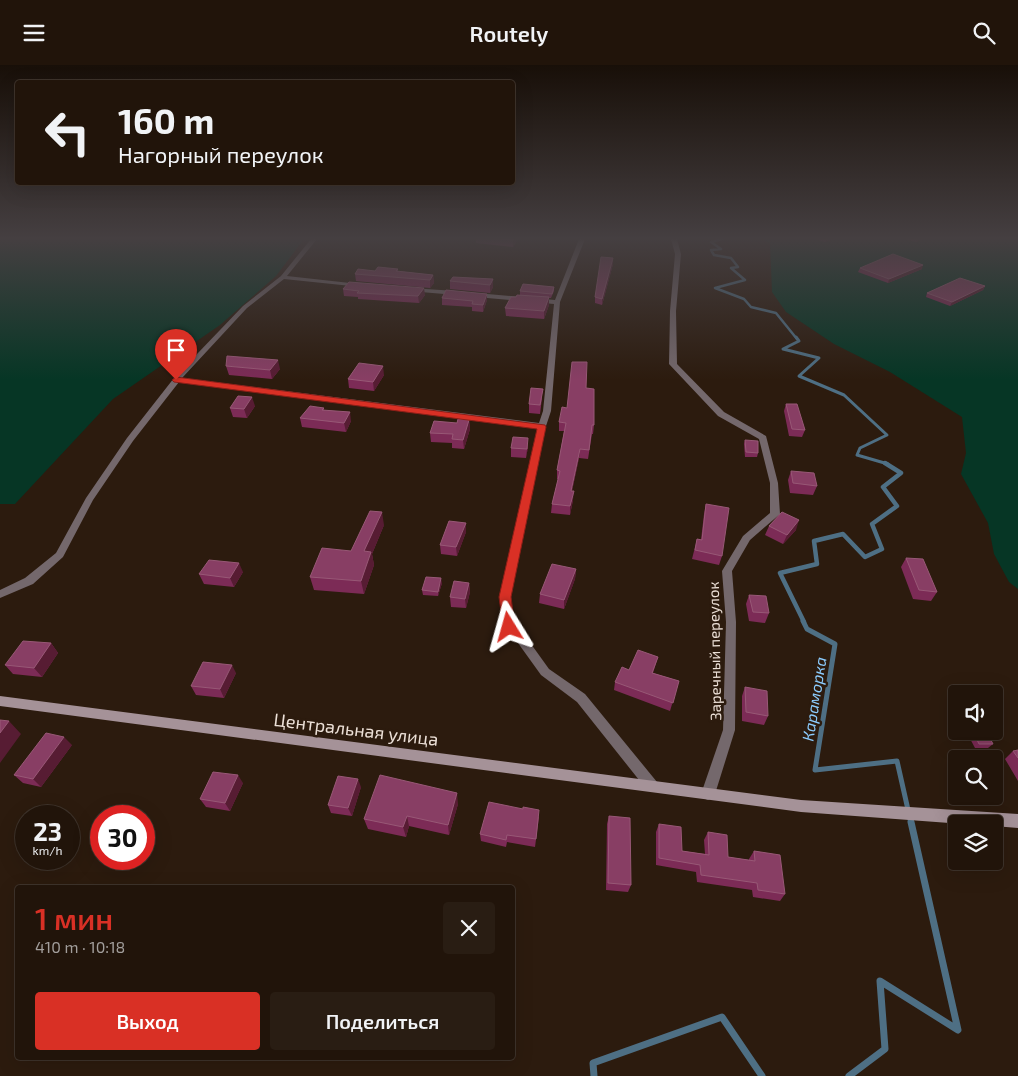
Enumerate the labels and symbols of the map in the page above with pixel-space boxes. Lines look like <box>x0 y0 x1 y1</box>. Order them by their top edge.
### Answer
pin <box>155 329 197 380</box>
street label: Заречный переулок <box>704 581 725 721</box>
position arrow <box>482 600 534 652</box>
water label: Караморка <box>797 655 830 742</box>
street label: Центральная улица <box>273 708 440 750</box>
speed limit sign: 30 <box>90 805 155 870</box>

